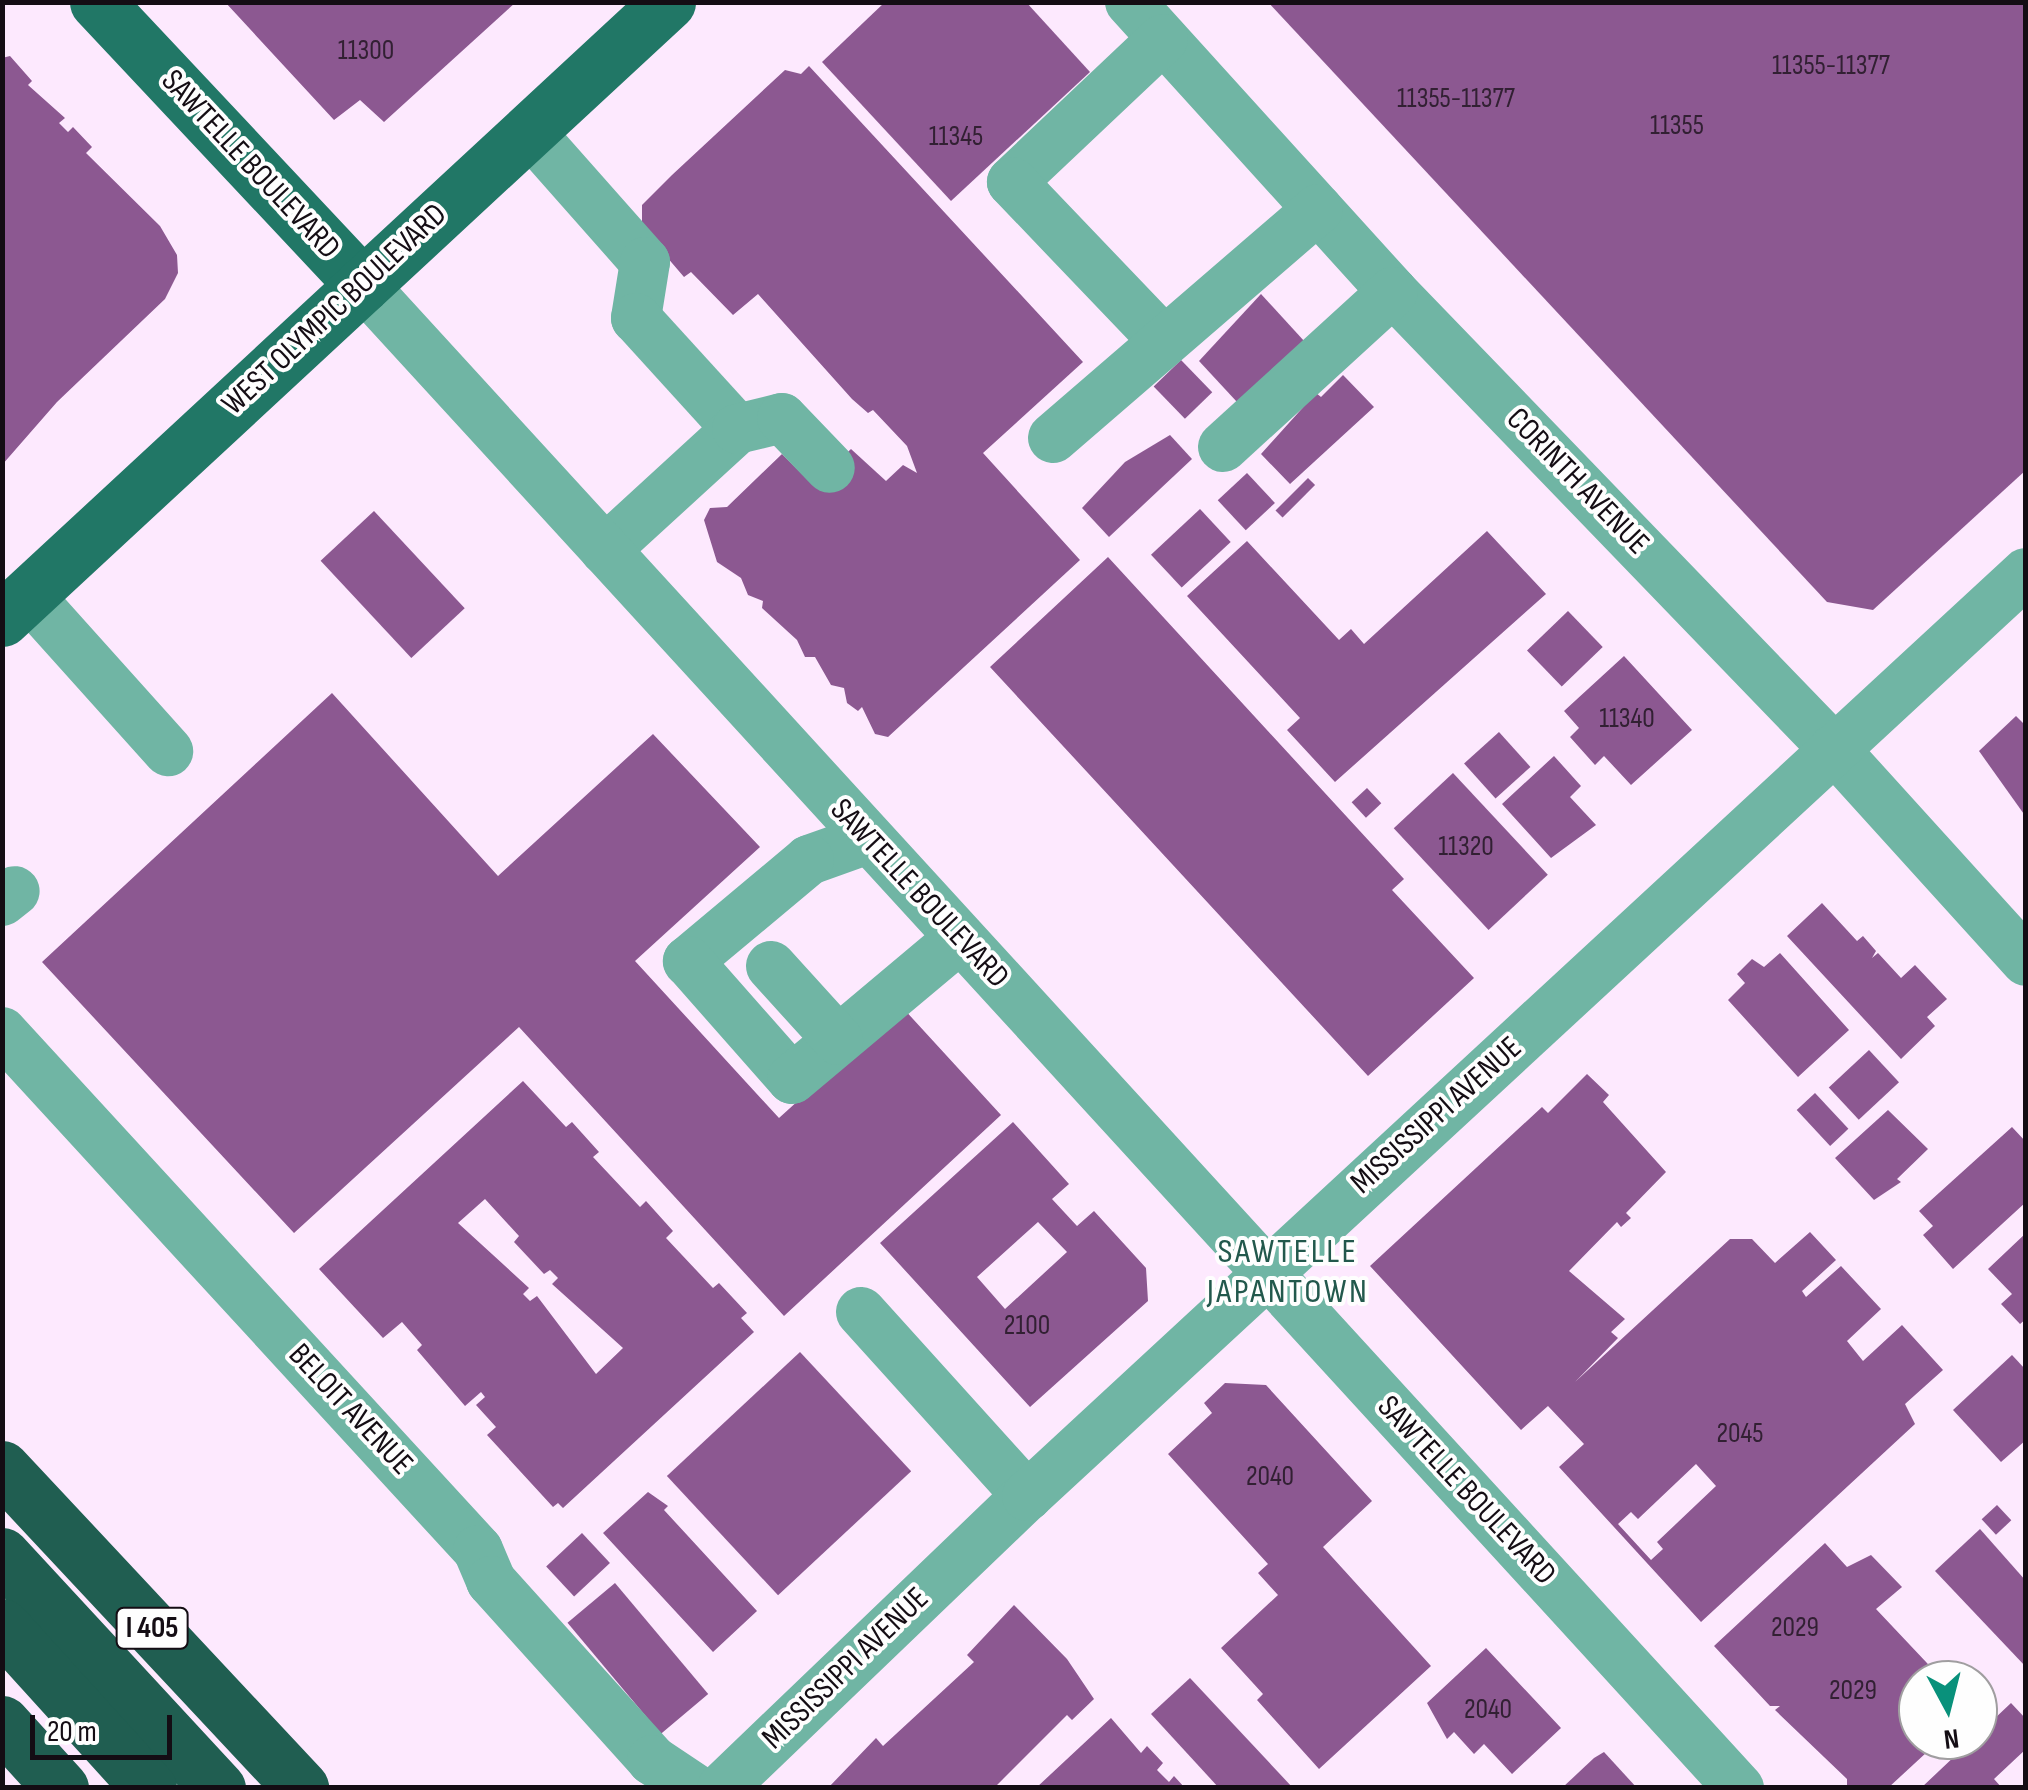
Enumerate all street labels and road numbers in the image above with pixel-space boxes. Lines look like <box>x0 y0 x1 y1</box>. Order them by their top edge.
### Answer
street label: SAWTELLE BOULEVARD <box>153 63 347 267</box>
street label: WEST OLYMPIC BOULEVARD <box>215 196 455 424</box>
street label: CORINTH AVENUE <box>1498 401 1656 563</box>
street label: SAWTELLE BOULEVARD <box>822 792 1016 996</box>
street label: MISSISSIPPI AVENUE <box>1344 1029 1530 1203</box>
street label: BELOIT AVENUE <box>280 1337 420 1483</box>
street label: SAWTELLE BOULEVARD <box>1369 1389 1563 1593</box>
street label: MISSISSIPPI AVENUE <box>755 1580 937 1758</box>
road number: I 405 <box>114 1603 190 1653</box>

